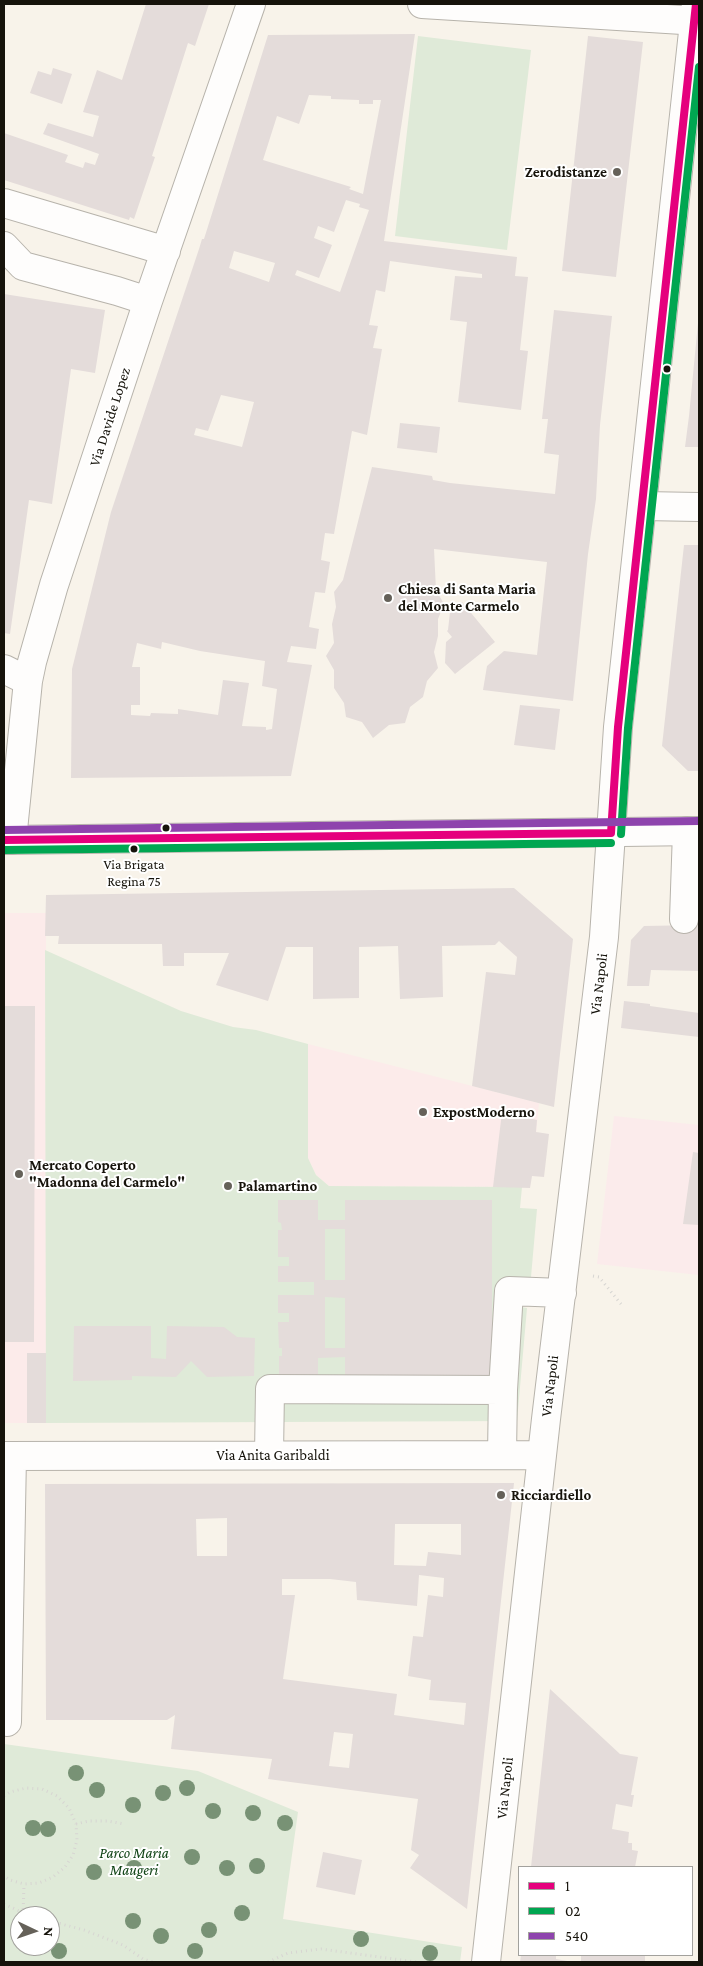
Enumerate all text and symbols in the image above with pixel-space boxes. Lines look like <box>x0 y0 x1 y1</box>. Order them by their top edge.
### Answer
place label: Zerodistanze <box>525 163 607 181</box>
marker: Zerodistanze <box>611 166 623 178</box>
unlabelled marker <box>662 364 672 374</box>
street label: Via Davide Lopez <box>86 365 134 469</box>
place label: Chiesa di Santa Maria del Monte Carmelo <box>398 580 536 615</box>
marker: Chiesa di Santa Maria del Monte Carmelo <box>382 592 394 604</box>
unlabelled marker <box>161 823 171 833</box>
marker: Via Brigata Regina 75 <box>129 844 139 854</box>
place label: Via Brigata Regina 75 <box>103 857 165 890</box>
street label: Via Napoli <box>586 952 612 1016</box>
place label: ExpostModerno <box>433 1103 535 1121</box>
marker: ExpostModerno <box>417 1106 429 1118</box>
place label: Mercato Coperto "Madonna del Carmelo" <box>29 1156 185 1191</box>
marker: Mercato Coperto "Madonna del Carmelo" <box>13 1168 25 1180</box>
place label: Palamartino <box>238 1177 317 1195</box>
marker: Palamartino <box>222 1180 234 1192</box>
street label: Via Napoli <box>537 1354 563 1418</box>
street label: Via Anita Garibaldi <box>216 1446 330 1464</box>
place label: Ricciardiello <box>511 1486 591 1504</box>
marker: Ricciardiello <box>495 1489 507 1501</box>
street label: Via Napoli <box>493 1756 517 1820</box>
park label: Parco Maria Maugeri <box>99 1844 169 1879</box>
legend <box>518 1866 693 1956</box>
text: 1 <box>565 1878 570 1894</box>
text: 02 <box>565 1903 580 1919</box>
north arrow <box>10 1906 60 1956</box>
text: N <box>41 1927 57 1937</box>
text: 540 <box>565 1928 588 1944</box>

